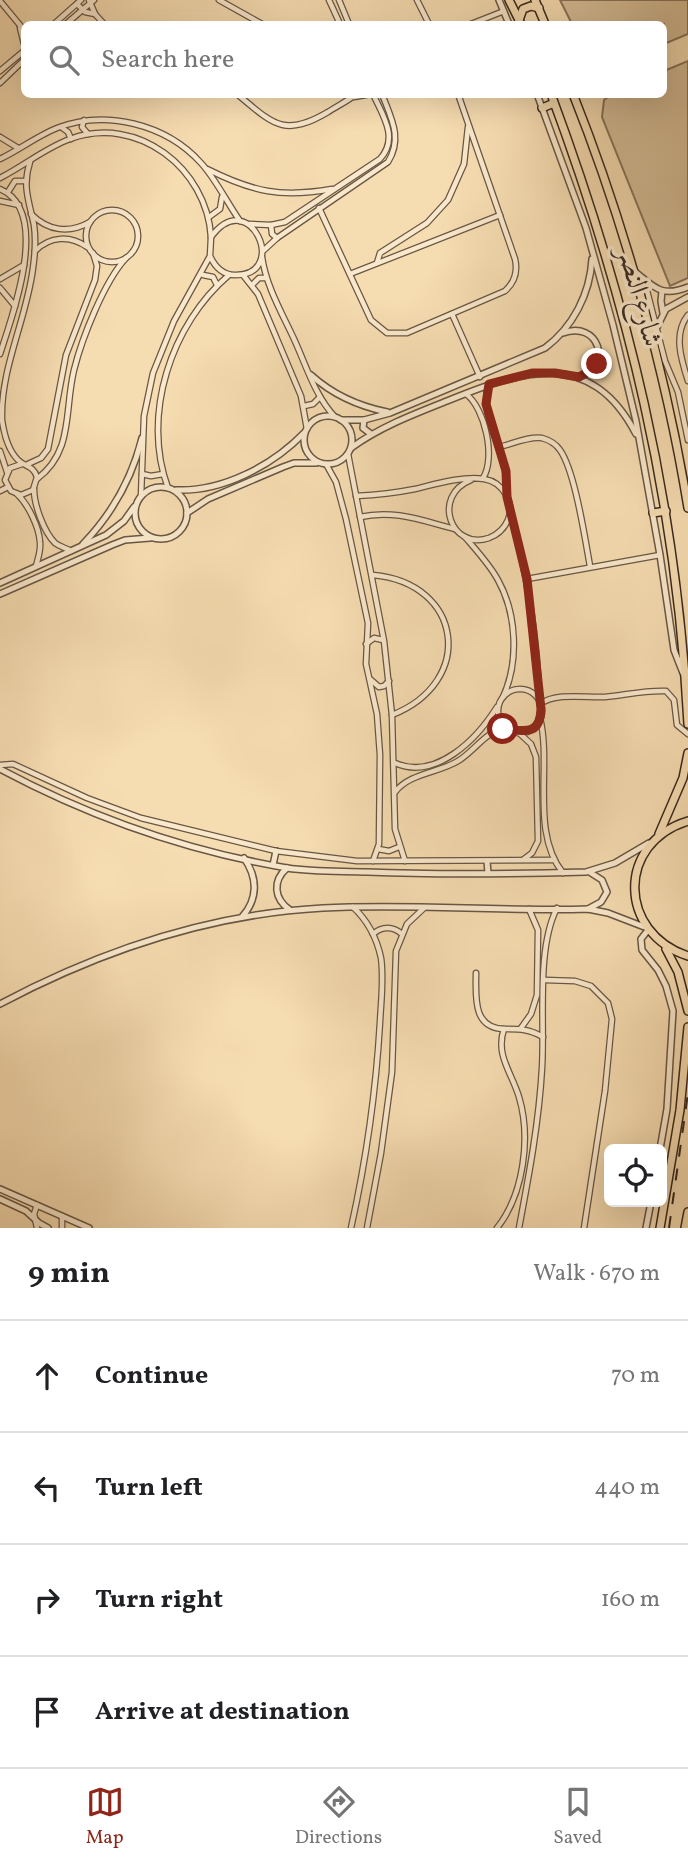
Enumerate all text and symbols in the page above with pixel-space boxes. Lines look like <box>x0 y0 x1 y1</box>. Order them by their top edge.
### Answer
search box <box>21 21 667 98</box>
icon: search <box>45 41 83 79</box>
text: Search here <box>101 42 234 78</box>
street label: شارع النصر <box>604 240 671 352</box>
route end <box>581 348 612 379</box>
route start <box>487 713 518 744</box>
map controls <box>604 1144 667 1207</box>
button: locate <box>604 1144 667 1207</box>
text: 9 min <box>28 1253 110 1295</box>
text: Walk · 670 m <box>533 1258 660 1290</box>
icon: ahead <box>28 1357 66 1395</box>
text: Continue <box>95 1358 208 1394</box>
text: 70 m <box>611 1360 660 1392</box>
icon: left <box>28 1469 66 1507</box>
text: Turn left <box>95 1470 203 1506</box>
text: 440 m <box>594 1472 660 1504</box>
icon: right <box>28 1581 66 1619</box>
text: Turn right <box>95 1582 223 1618</box>
text: 160 m <box>601 1584 660 1616</box>
icon: arrive <box>28 1693 66 1731</box>
text: Arrive at destination <box>95 1694 350 1730</box>
tab: Map <box>86 1783 124 1851</box>
tab: Directions <box>295 1783 382 1851</box>
tab: Saved <box>553 1783 602 1851</box>

